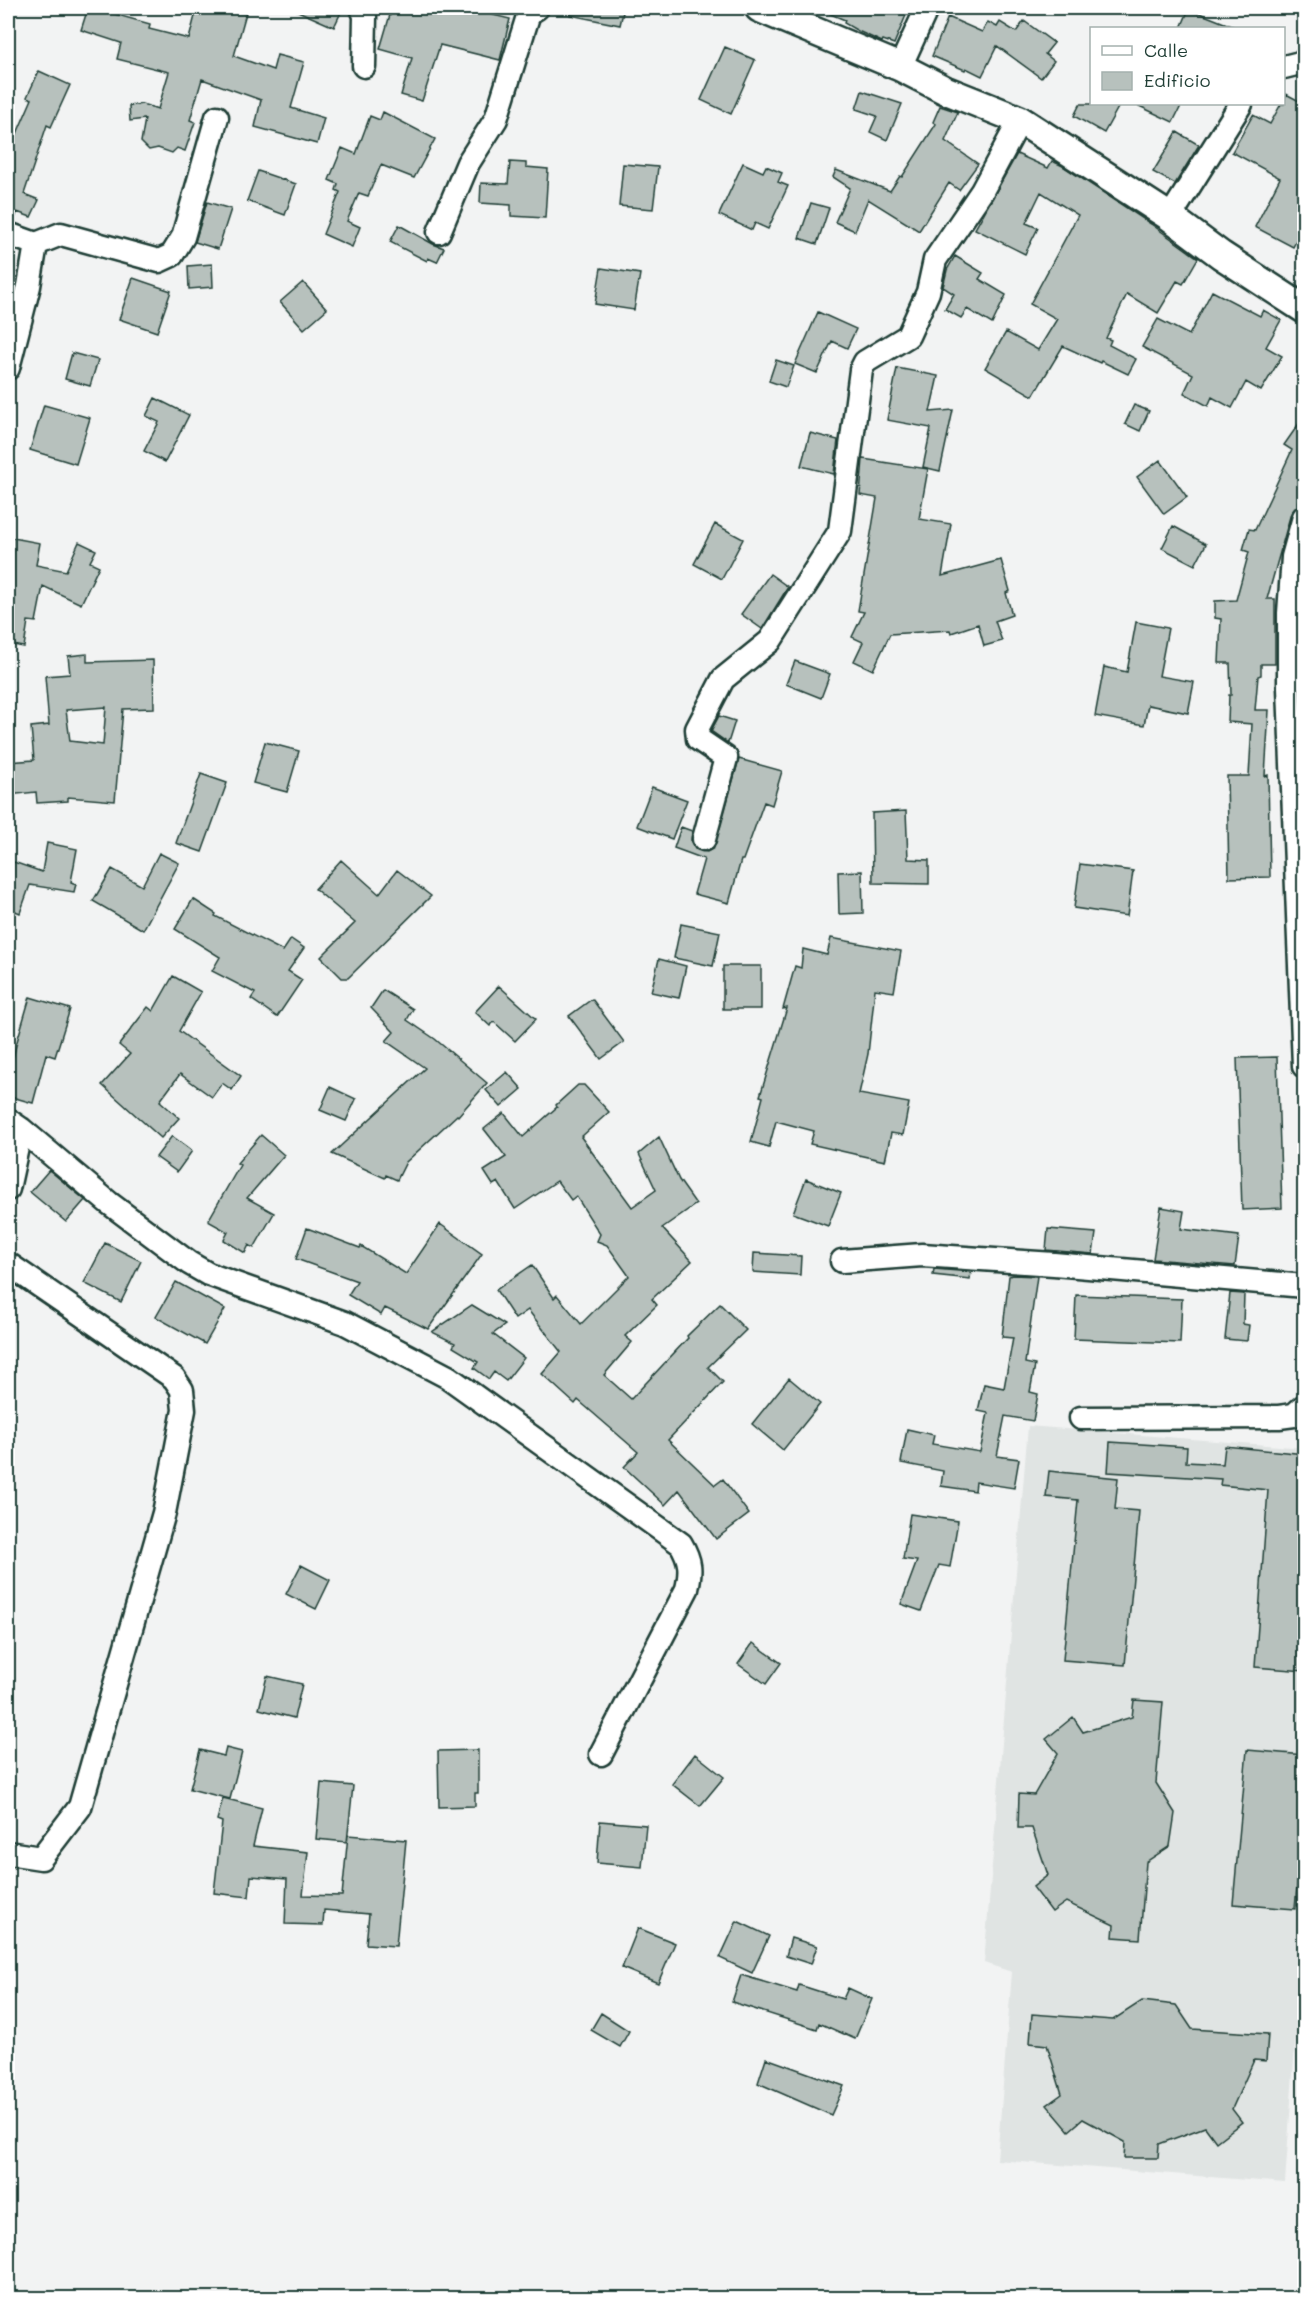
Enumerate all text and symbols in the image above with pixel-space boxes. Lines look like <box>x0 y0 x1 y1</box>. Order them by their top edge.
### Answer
legend <box>1090 27 1285 105</box>
text: Calle <box>1144 38 1188 62</box>
text: Edificio <box>1144 68 1211 92</box>

